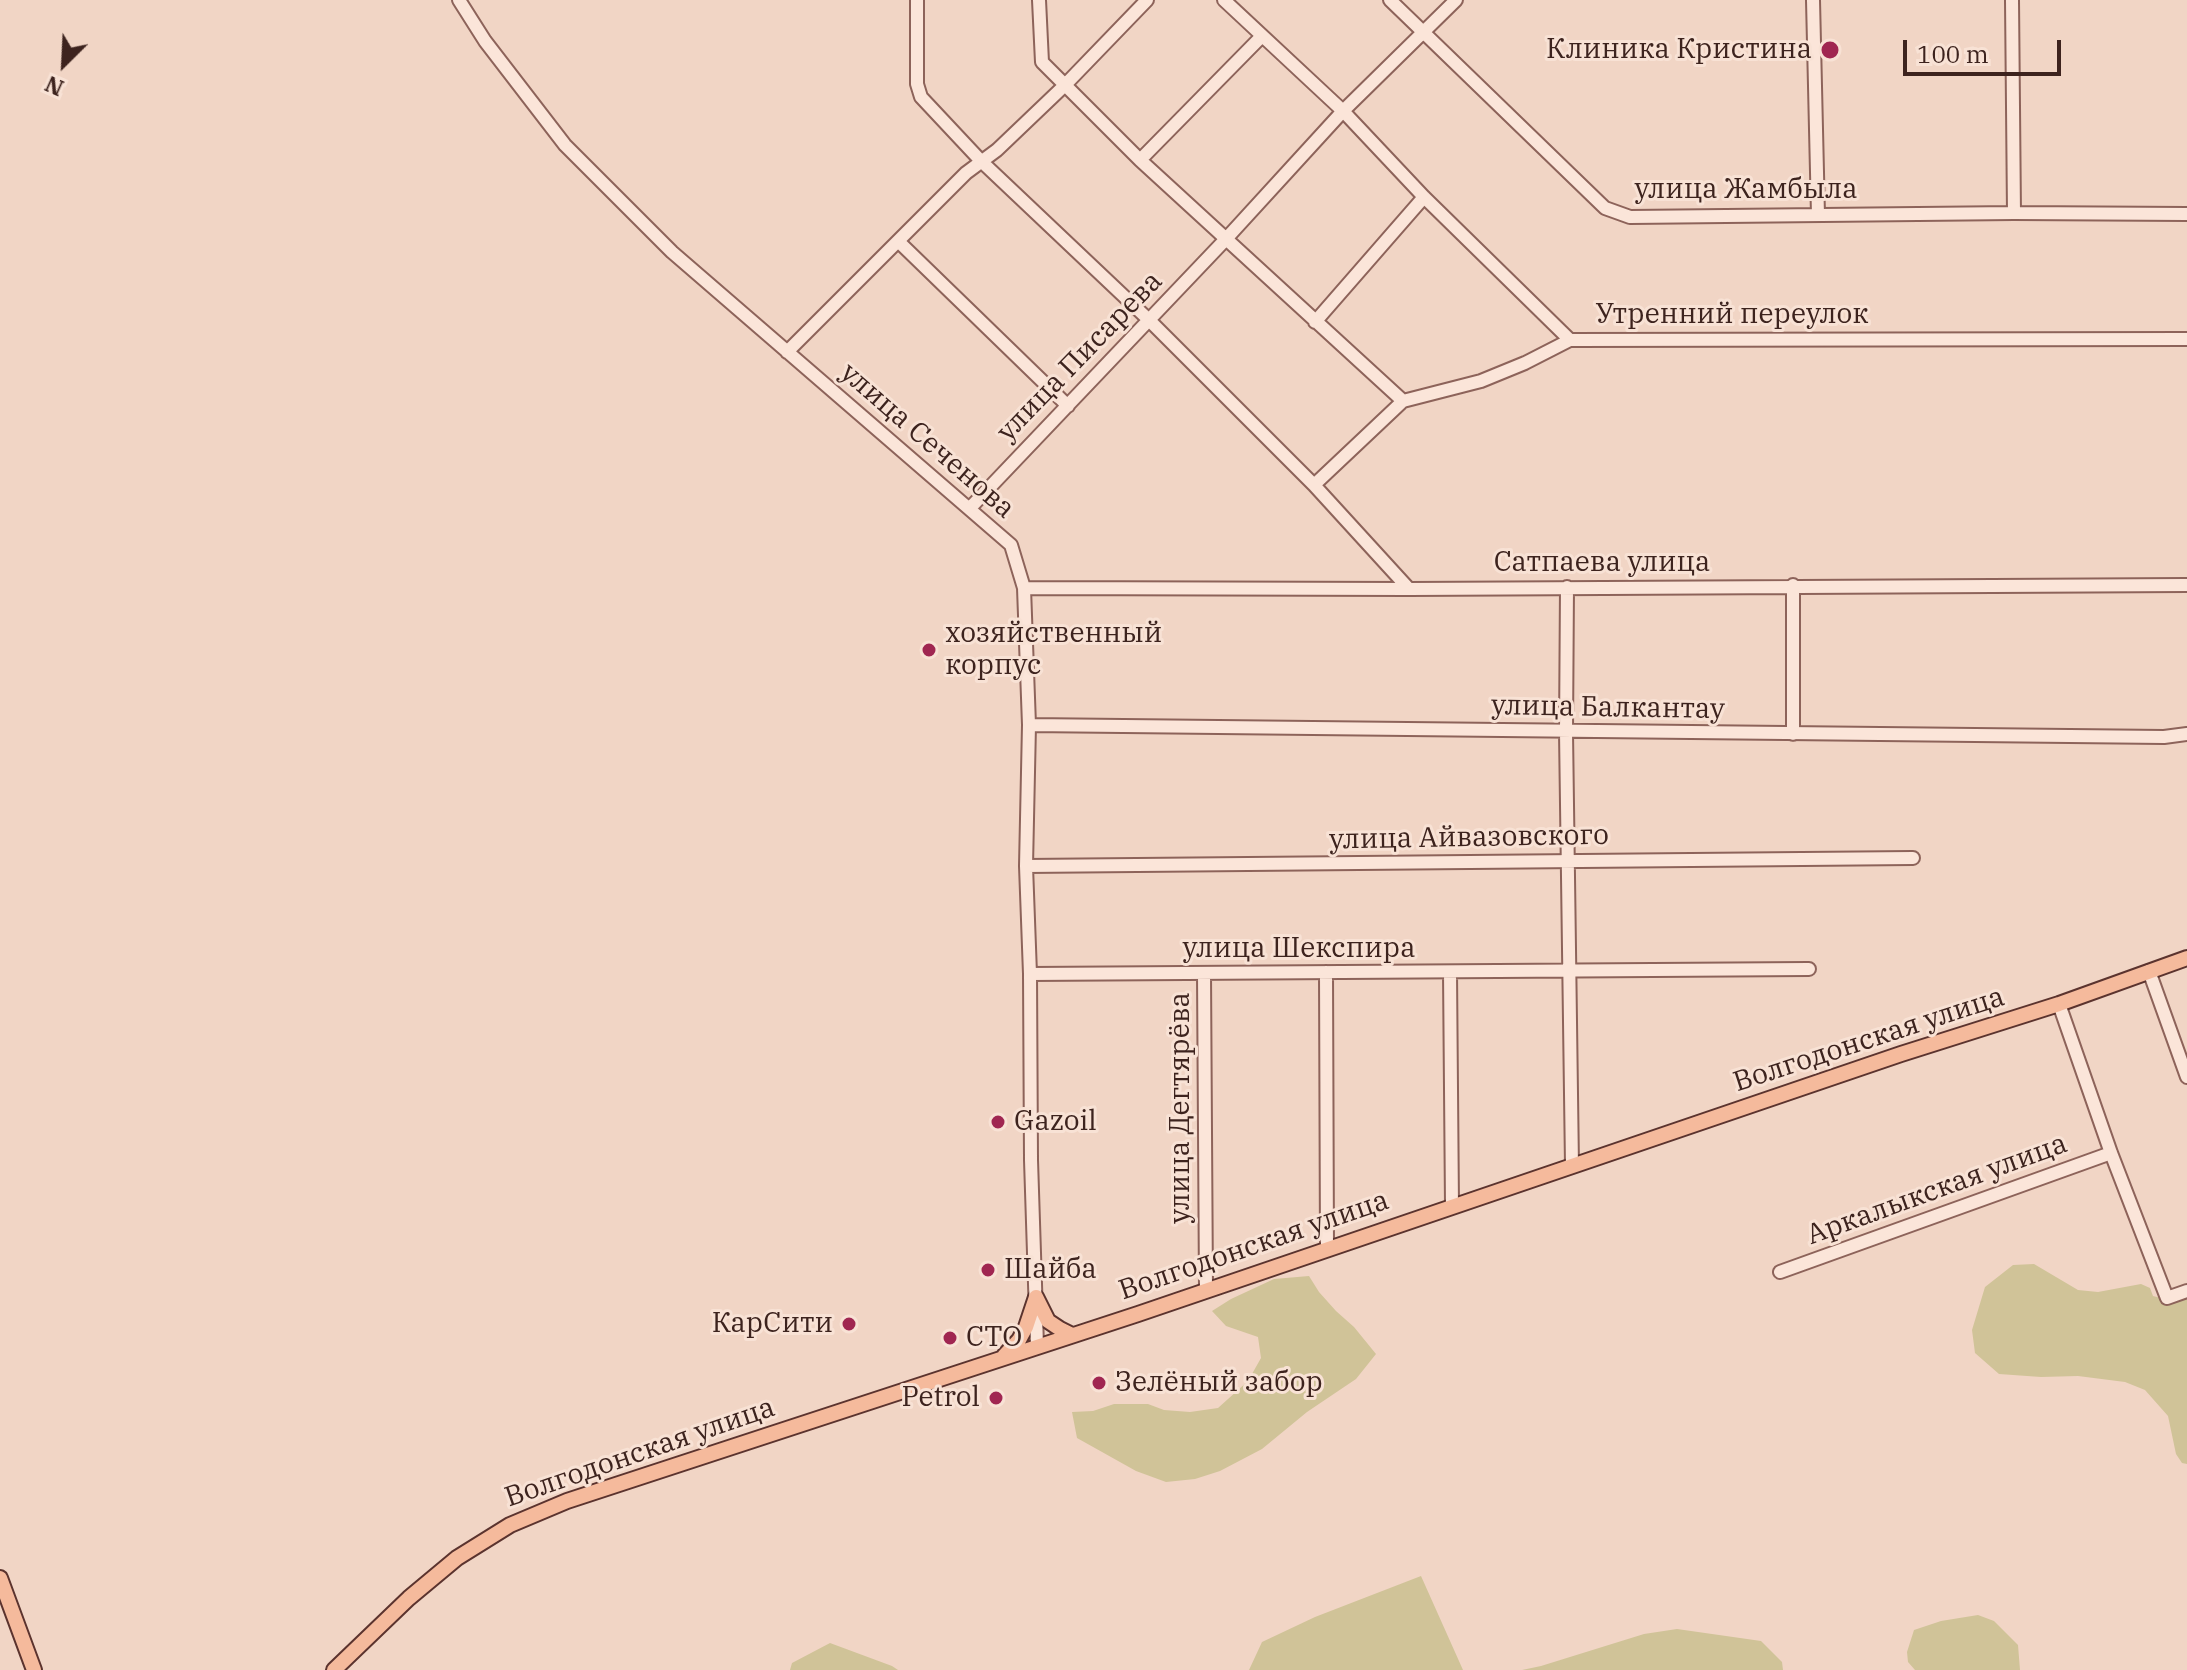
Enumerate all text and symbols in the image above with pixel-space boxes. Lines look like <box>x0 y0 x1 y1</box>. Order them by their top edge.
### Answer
north arrow <box>24 24 104 104</box>
scale bar <box>1907 24 2065 74</box>
place label: Клиника Кристина <box>1546 33 1812 67</box>
text: 100 m <box>1917 38 1989 70</box>
marker: Клиника Кристина <box>1819 39 1841 61</box>
text: N <box>40 70 68 103</box>
street label: улица Жамбыла <box>1635 173 1857 207</box>
street label: улица Писарева <box>990 265 1170 449</box>
street label: Утренний переулок <box>1595 298 1869 332</box>
street label: улица Сеченова <box>833 356 1021 526</box>
street label: Сатпаева улица <box>1494 546 1710 580</box>
place label: хозяйственный корпус <box>945 617 1162 683</box>
marker: хозяйственный корпус <box>920 641 938 659</box>
street label: улица Балкантау <box>1491 689 1725 727</box>
street label: улица Айвазовского <box>1329 819 1609 857</box>
street label: улица Шекспира <box>1183 932 1415 966</box>
street label: Волгодонская улица <box>1729 980 2009 1100</box>
street label: улица Дегтярёва <box>1164 992 1198 1224</box>
place label: Gazoil <box>1014 1105 1097 1139</box>
marker: Gazoil <box>989 1113 1007 1131</box>
street label: Аркалыкская улица <box>1802 1127 2072 1253</box>
street label: Волгодонская улица <box>1115 1184 1393 1308</box>
place label: Шайба <box>1004 1253 1097 1287</box>
marker: Шайба <box>979 1261 997 1279</box>
place label: КарСити <box>712 1307 833 1341</box>
marker: КарСити <box>840 1315 858 1333</box>
place label: СТО <box>966 1321 1022 1355</box>
marker: СТО <box>941 1329 959 1347</box>
place label: Зелёный забор <box>1115 1366 1323 1400</box>
marker: Зелёный забор <box>1090 1374 1108 1392</box>
place label: Petrol <box>902 1381 980 1415</box>
marker: Petrol <box>987 1389 1005 1407</box>
street label: Волгодонская улица <box>501 1391 779 1515</box>

